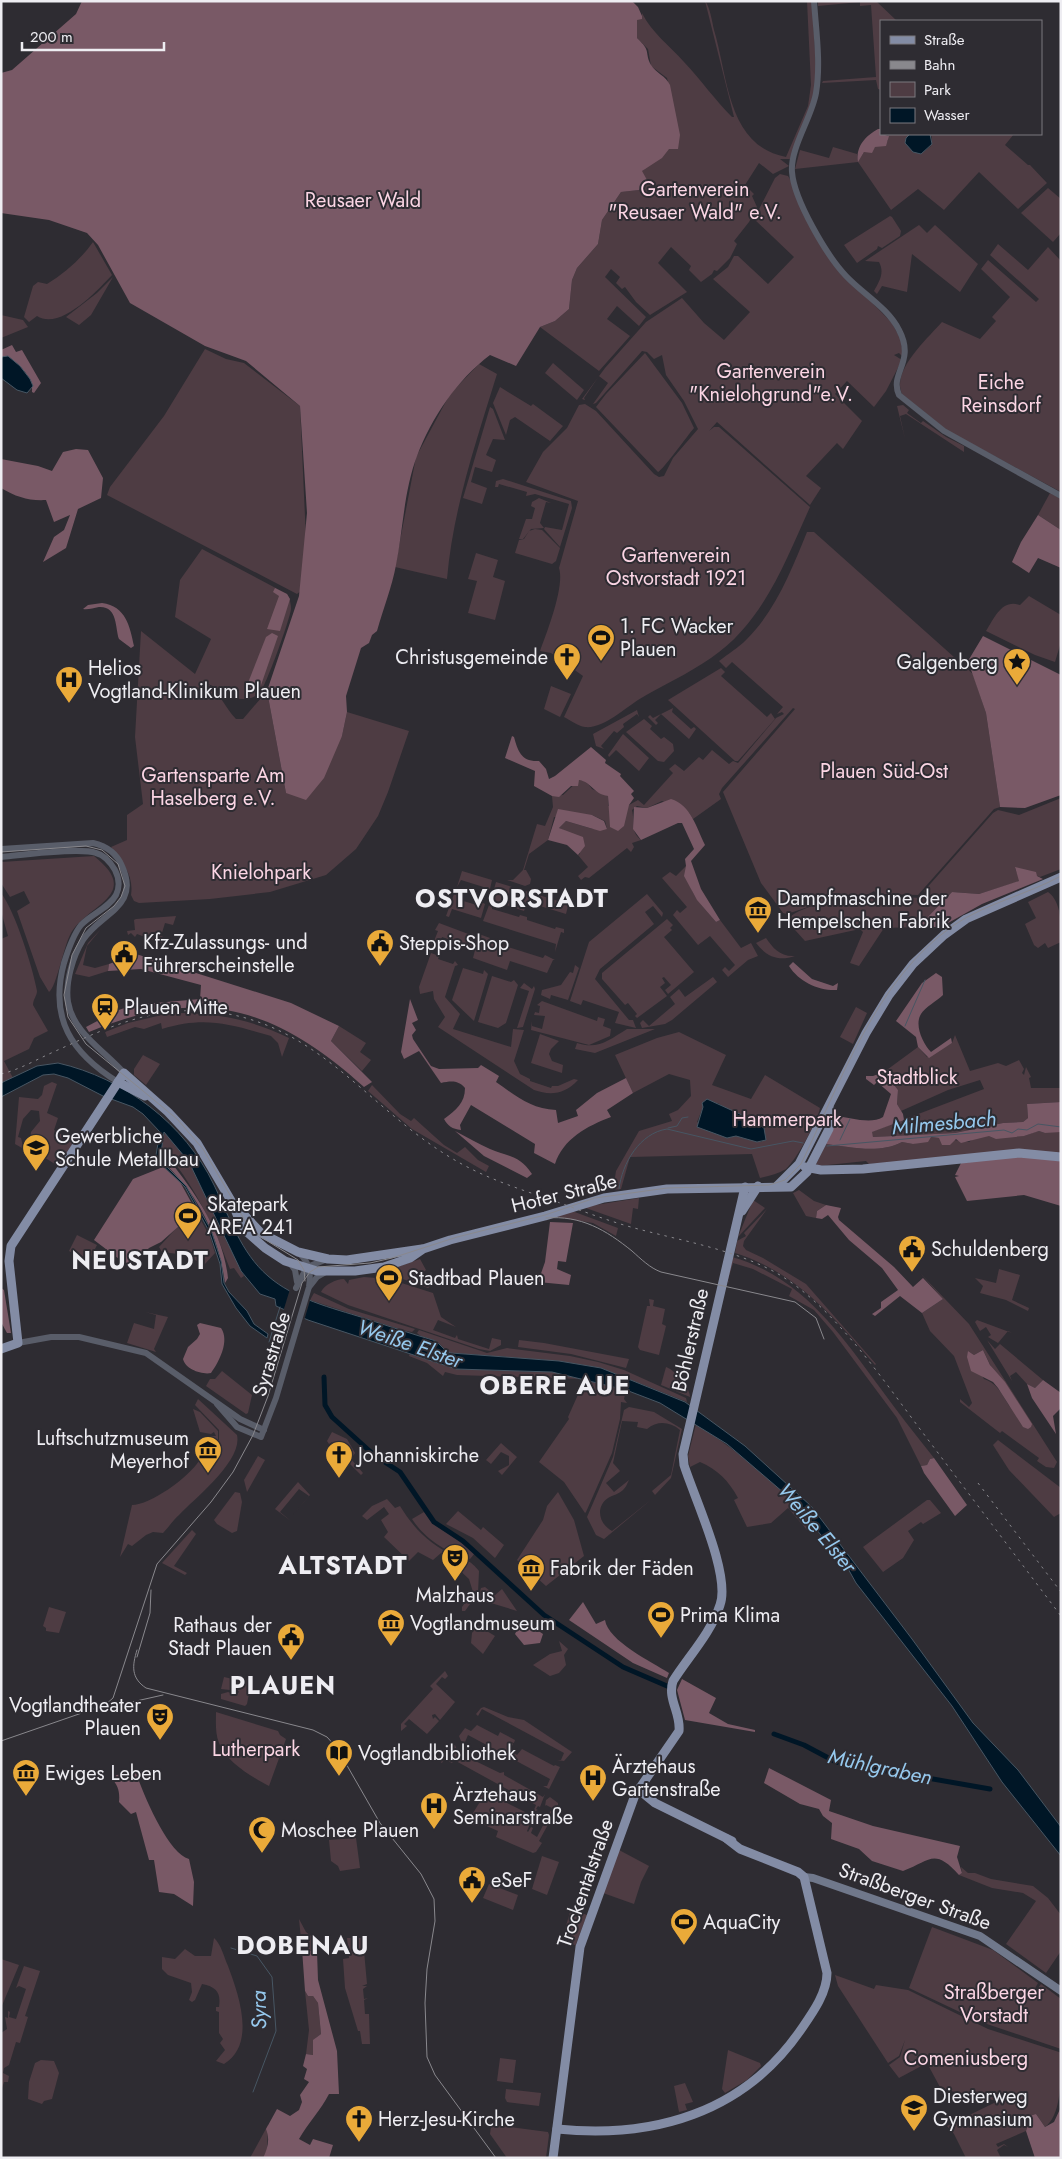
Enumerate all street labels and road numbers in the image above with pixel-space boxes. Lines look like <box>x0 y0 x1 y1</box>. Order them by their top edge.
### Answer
street label: Hofer Straße <box>508 1166 620 1221</box>
street label: Böhlerstraße <box>665 1286 716 1395</box>
street label: Syrastraße <box>245 1308 298 1400</box>
street label: Trockentalstraße <box>550 1815 621 1951</box>
street label: Straßberger Straße <box>835 1855 995 1937</box>

